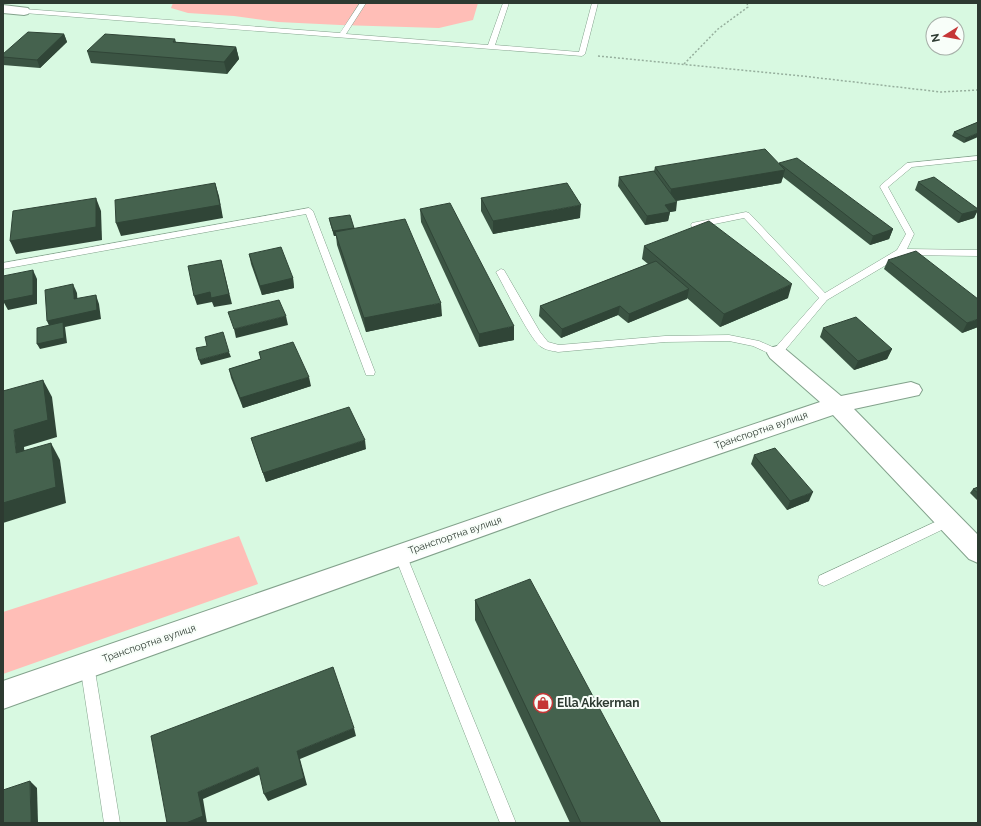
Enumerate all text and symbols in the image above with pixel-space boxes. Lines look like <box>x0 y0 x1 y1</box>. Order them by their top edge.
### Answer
north arrow <box>925 16 965 56</box>
text: N <box>928 32 943 43</box>
street label: Транспортна вулиця <box>713 409 809 451</box>
street label: Транспортна вулиця <box>407 514 503 556</box>
street label: Транспортна вулиця <box>101 622 197 664</box>
shop icon: Ella Akkerman <box>532 692 554 714</box>
place label: Ella Akkerman <box>557 696 640 710</box>

